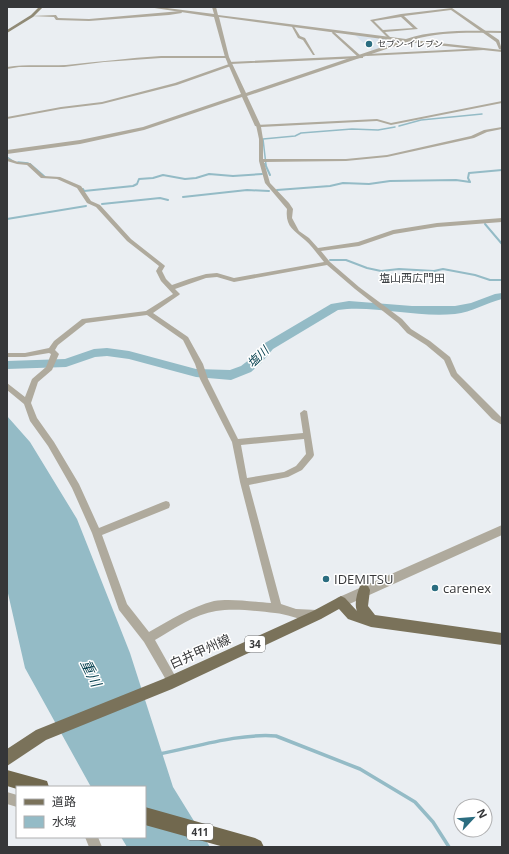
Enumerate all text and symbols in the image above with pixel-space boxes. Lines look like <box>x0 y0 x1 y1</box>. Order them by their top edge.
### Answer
place label: セブン-イレブン <box>377 37 443 50</box>
marker: セブン-イレブン <box>364 39 374 49</box>
district label: 塩山西広門田 <box>379 270 445 285</box>
water label: 塩川 <box>243 341 274 371</box>
place label: IDEMITSU <box>334 570 393 588</box>
marker: IDEMITSU <box>321 574 331 584</box>
place label: carenex <box>443 579 491 597</box>
marker: carenex <box>430 583 440 593</box>
street label: 白井甲州線 <box>167 630 233 672</box>
road number: 34 <box>245 636 265 652</box>
water label: 重川 <box>77 656 107 691</box>
legend <box>16 786 146 838</box>
text: 道路 <box>52 793 76 810</box>
north arrow <box>453 798 493 838</box>
text: N <box>474 806 491 821</box>
text: 水域 <box>52 813 76 830</box>
road number: 411 <box>187 824 213 840</box>

